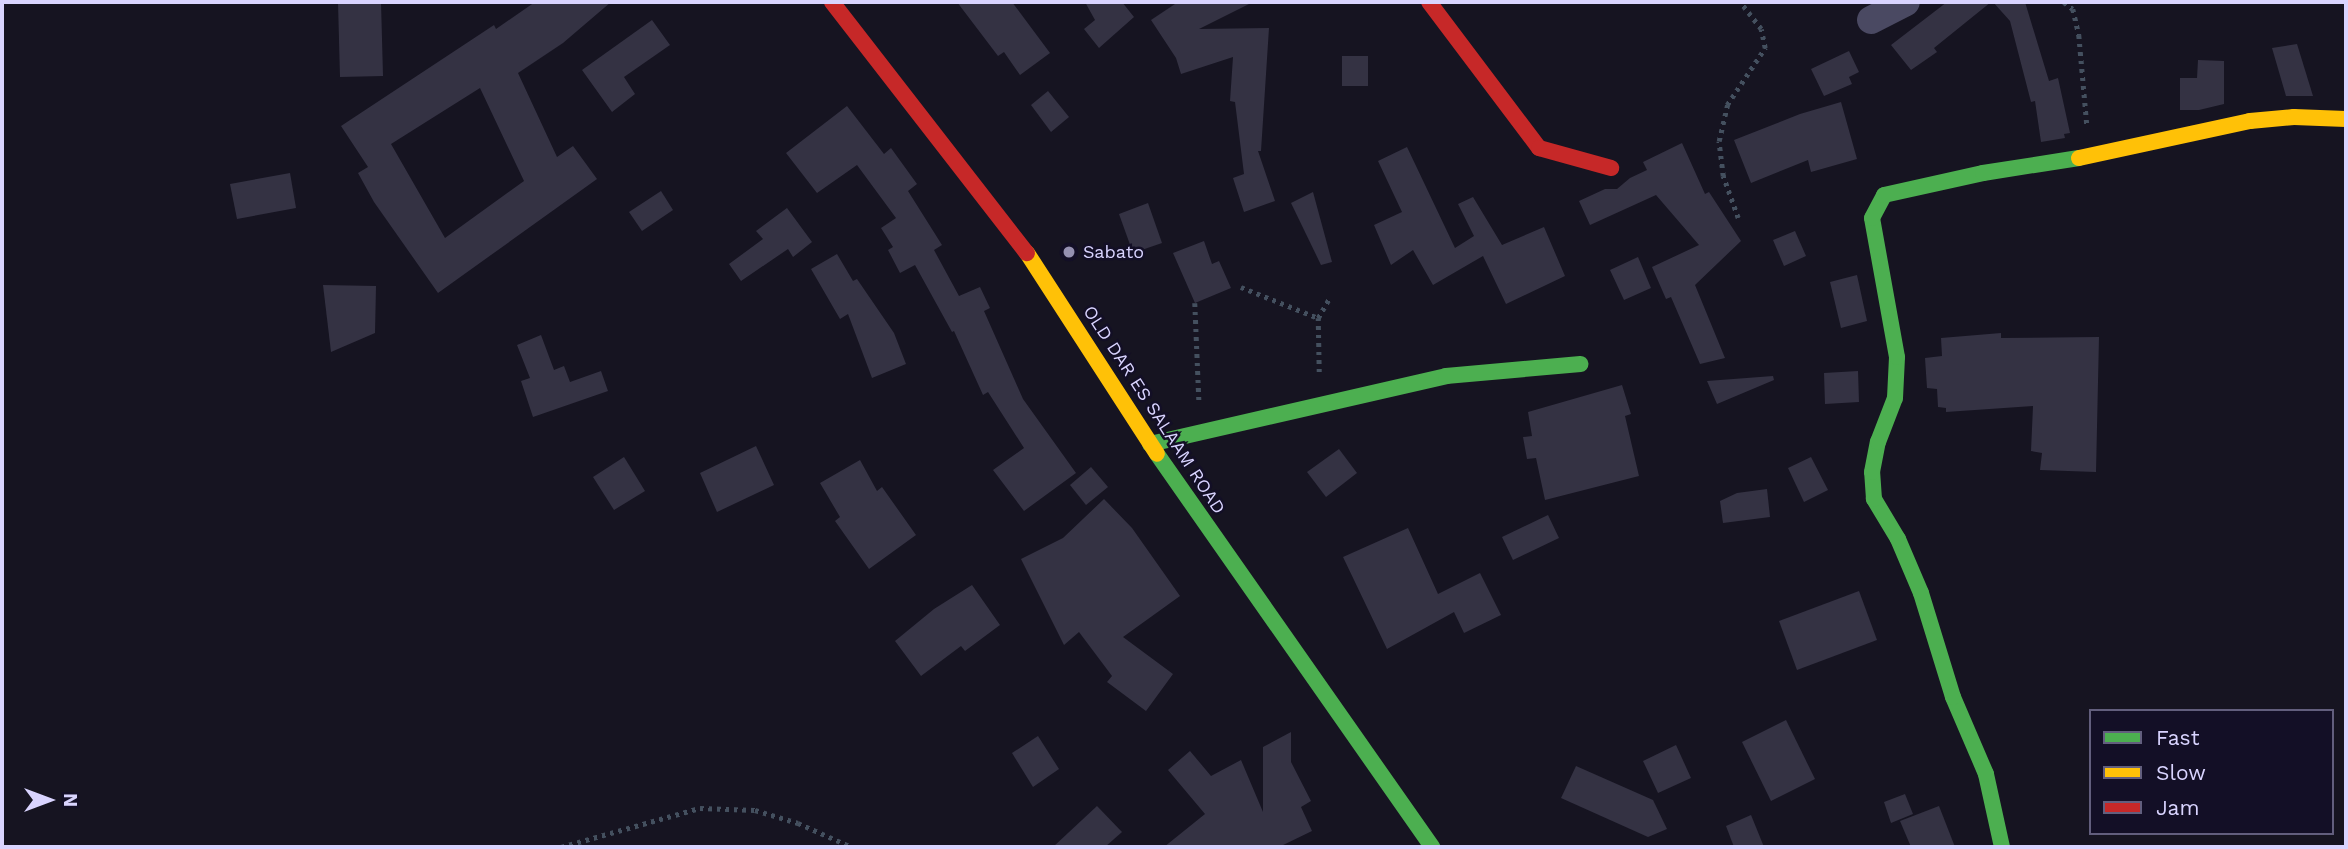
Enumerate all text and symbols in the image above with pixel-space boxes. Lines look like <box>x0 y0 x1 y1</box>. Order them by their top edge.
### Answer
place label: Sabato <box>1083 241 1144 263</box>
marker: Sabato <box>1061 244 1077 260</box>
street label: OLD DAR ES SALAAM ROAD <box>1078 302 1230 518</box>
legend <box>2089 709 2334 835</box>
text: Fast <box>2156 725 2200 750</box>
text: Slow <box>2156 760 2206 785</box>
north arrow <box>14 765 84 835</box>
text: N <box>59 793 82 807</box>
text: Jam <box>2156 795 2199 820</box>

